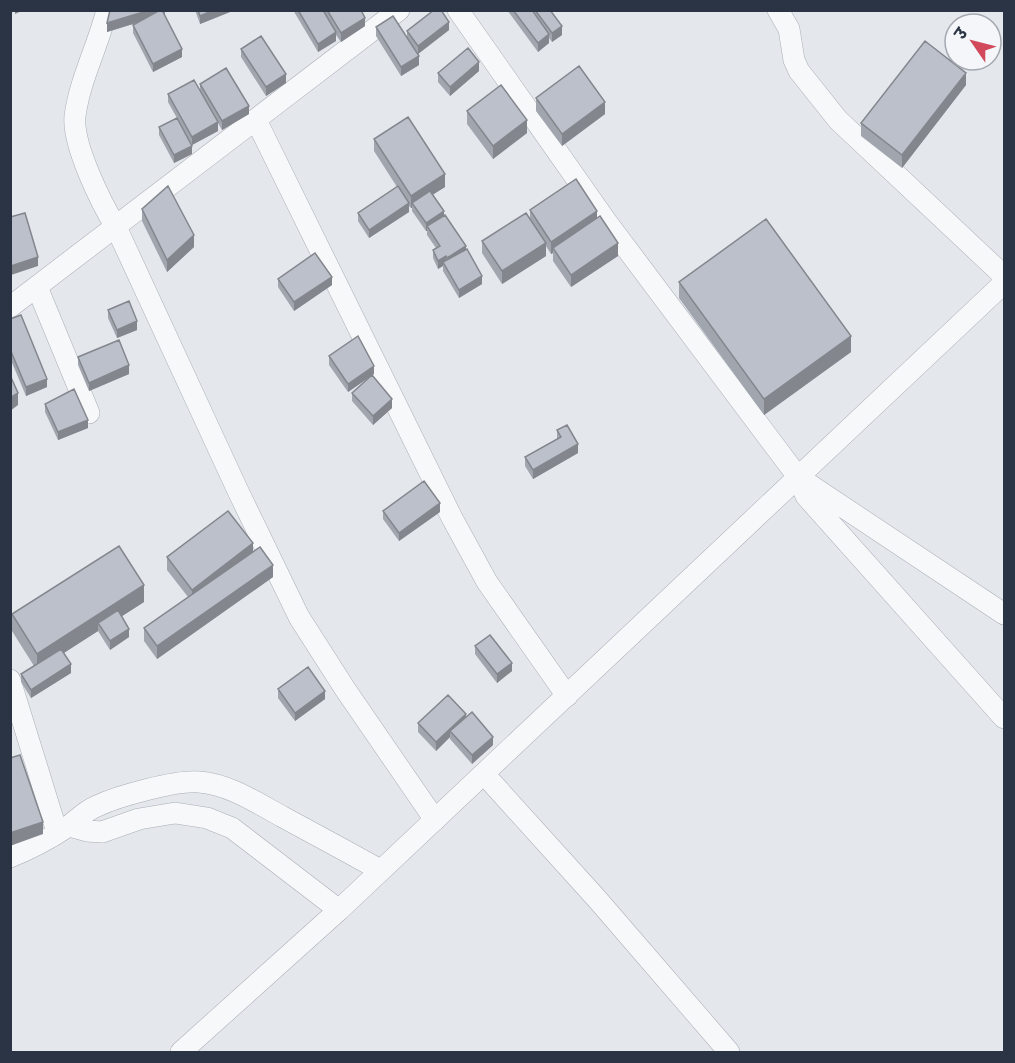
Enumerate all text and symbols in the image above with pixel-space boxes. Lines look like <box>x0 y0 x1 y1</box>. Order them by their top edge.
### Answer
north arrow <box>943 12 1003 72</box>
text: उ <box>949 23 974 45</box>

